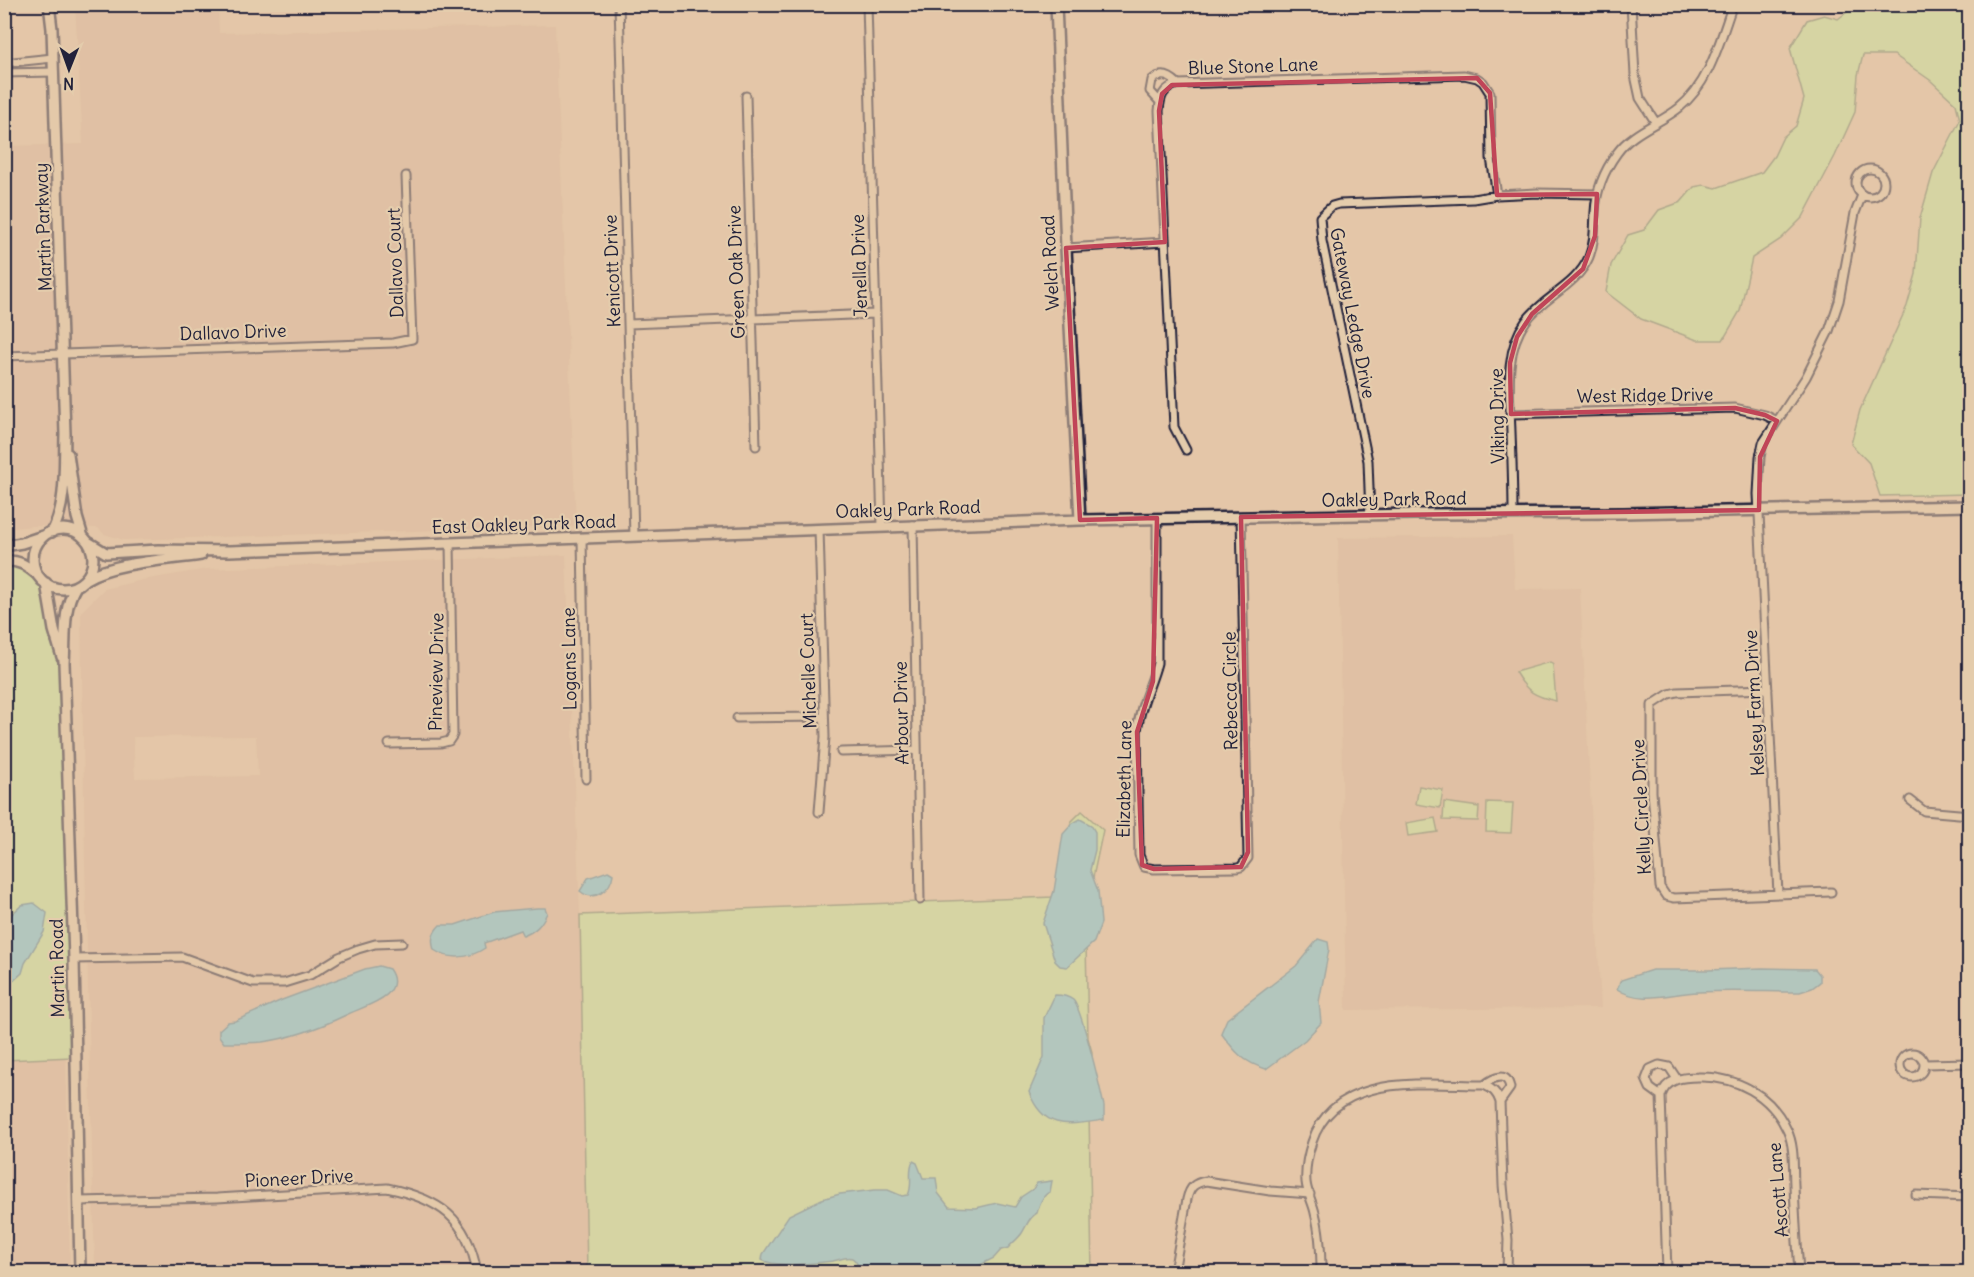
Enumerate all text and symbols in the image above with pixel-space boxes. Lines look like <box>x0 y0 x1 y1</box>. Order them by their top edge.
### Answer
north arrow <box>39 39 99 99</box>
street label: Blue Stone Lane <box>1187 52 1319 80</box>
text: N <box>63 74 74 94</box>
street label: Martin Parkway <box>29 162 57 292</box>
street label: Green Oak Drive <box>722 205 750 339</box>
street label: Dallavo Court <box>382 208 408 318</box>
street label: Kenicott Drive <box>599 214 625 328</box>
street label: Jenella Drive <box>846 214 872 318</box>
street label: Welch Road <box>1036 214 1064 311</box>
street label: Gateway Ledge Drive <box>1325 225 1381 401</box>
street label: Dallavo Drive <box>179 319 287 345</box>
street label: Viking Drive <box>1485 368 1509 464</box>
street label: West Ridge Drive <box>1577 382 1713 408</box>
street label: Oakley Park Road <box>1321 486 1467 512</box>
street label: Oakley Park Road <box>835 495 981 523</box>
street label: East Oakley Park Road <box>431 509 617 539</box>
street label: Logans Lane <box>557 607 581 711</box>
street label: Pineview Drive <box>423 613 449 731</box>
street label: Michelle Court <box>794 613 822 729</box>
street label: Kelsey Farm Drive <box>1739 629 1769 777</box>
street label: Rebecca Circle <box>1217 631 1243 751</box>
street label: Arbour Drive <box>889 661 913 765</box>
street label: Elizabeth Lane <box>1111 720 1137 838</box>
street label: Kelly Circle Drive <box>1626 739 1656 875</box>
street label: Martin Road <box>45 918 69 1018</box>
street label: Ascott Lane <box>1762 1142 1794 1238</box>
street label: Pioneer Drive <box>244 1164 354 1192</box>

